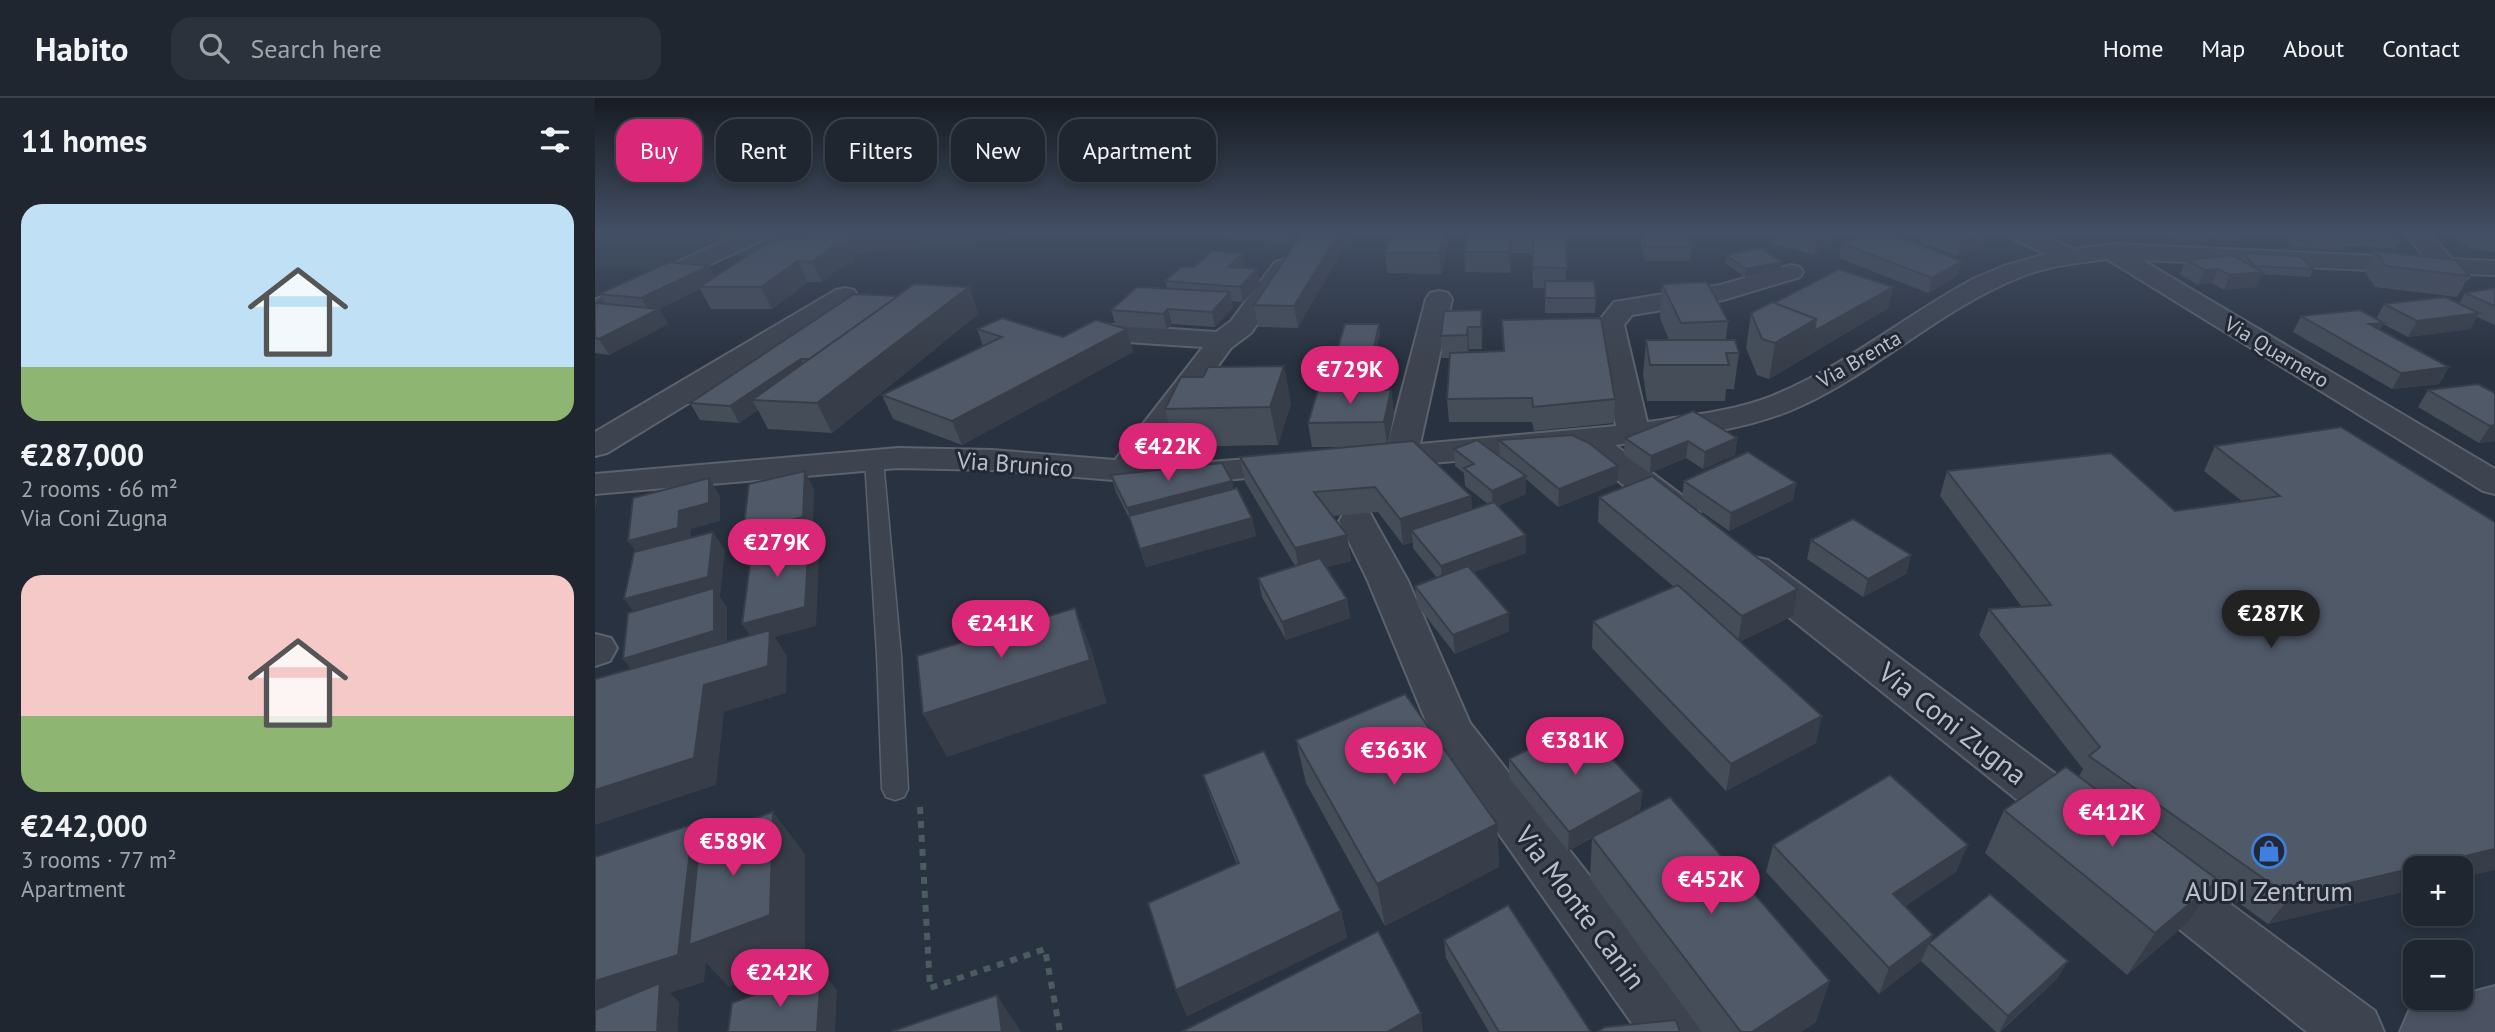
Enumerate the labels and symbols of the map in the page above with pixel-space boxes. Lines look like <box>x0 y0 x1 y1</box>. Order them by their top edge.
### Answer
street label: Via Quarnero <box>2219 310 2334 394</box>
street label: Via Brenta <box>1811 324 1906 394</box>
pin: €729K <box>1301 346 1399 406</box>
pin: €422K <box>1119 424 1217 483</box>
street label: Via Brunico <box>955 444 1074 484</box>
pin: €279K <box>728 519 826 579</box>
pin: €287K <box>2222 590 2320 650</box>
pin: €241K <box>952 601 1050 660</box>
street label: Via Coni Zugna <box>1871 653 2035 793</box>
pin: €381K <box>1526 718 1624 777</box>
pin: €363K <box>1345 728 1443 787</box>
pin: €412K <box>2063 790 2161 849</box>
street label: Via Monte Canin <box>1507 817 1655 996</box>
pin: €589K <box>684 818 782 878</box>
shop icon: AUDI Zentrum <box>2250 832 2288 870</box>
pin: €452K <box>1662 856 1760 916</box>
place label: AUDI Zentrum <box>2185 872 2353 909</box>
pin: €242K <box>731 950 829 1009</box>

